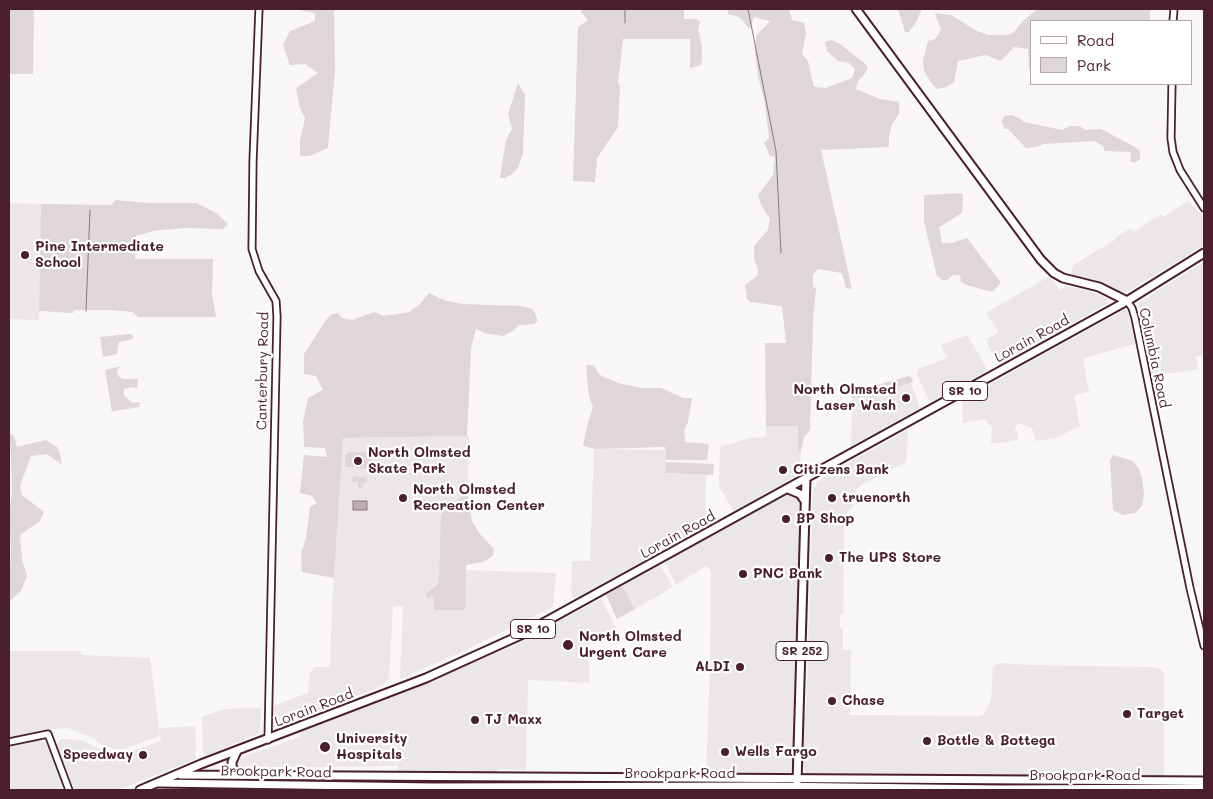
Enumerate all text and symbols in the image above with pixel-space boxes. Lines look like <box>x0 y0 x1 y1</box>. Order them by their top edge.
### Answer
legend <box>1030 20 1193 85</box>
text: Road <box>1077 30 1114 50</box>
text: Park <box>1077 55 1111 75</box>
place label: Pine Intermediate School <box>35 239 164 272</box>
marker: Pine Intermediate School <box>19 249 31 261</box>
street label: Columbia Road <box>1135 306 1173 410</box>
street label: Canterbury Road <box>254 312 272 430</box>
street label: Lorain Road <box>992 312 1072 366</box>
place label: North Olmsted Laser Wash <box>793 382 896 414</box>
road number: SR 10 <box>942 382 988 401</box>
marker: North Olmsted Laser Wash <box>900 392 912 404</box>
place label: North Olmsted Skate Park <box>368 445 471 478</box>
marker: North Olmsted Skate Park <box>352 455 364 467</box>
place label: Citizens Bank <box>793 462 889 478</box>
marker: Citizens Bank <box>777 464 789 476</box>
place label: North Olmsted Recreation Center <box>413 482 545 514</box>
place label: truenorth <box>842 490 910 506</box>
marker: North Olmsted Recreation Center <box>397 492 409 504</box>
marker: truenorth <box>826 492 838 504</box>
street label: Lorain Road <box>638 508 718 562</box>
place label: BP Shop <box>796 511 854 527</box>
marker: BP Shop <box>780 513 792 525</box>
place label: The UPS Store <box>839 550 941 566</box>
marker: The UPS Store <box>823 552 835 564</box>
place label: PNC Bank <box>753 566 822 582</box>
marker: PNC Bank <box>737 568 749 580</box>
road number: SR 10 <box>510 620 556 638</box>
place label: North Olmsted Urgent Care <box>579 629 682 662</box>
marker: North Olmsted Urgent Care <box>561 638 575 652</box>
road number: SR 252 <box>776 641 828 660</box>
place label: ALDI <box>695 659 730 675</box>
marker: ALDI <box>734 661 746 673</box>
street label: Lorain Road <box>272 685 356 731</box>
place label: Chase <box>842 693 885 709</box>
marker: Chase <box>826 695 838 707</box>
place label: Target <box>1137 706 1184 722</box>
marker: Target <box>1121 708 1133 720</box>
place label: TJ Maxx <box>485 712 542 728</box>
marker: TJ Maxx <box>469 714 481 726</box>
place label: University Hospitals <box>336 731 407 764</box>
place label: Bottle & Bottega <box>937 733 1056 749</box>
marker: Bottle & Bottega <box>921 735 933 747</box>
marker: University Hospitals <box>318 740 332 754</box>
place label: Wells Fargo <box>735 744 817 760</box>
marker: Wells Fargo <box>719 746 731 758</box>
place label: Speedway <box>63 747 133 763</box>
marker: Speedway <box>137 749 149 761</box>
street label: Brookpark Road <box>220 763 332 781</box>
street label: Brookpark Road <box>625 766 735 782</box>
street label: Brookpark Road <box>1030 768 1140 784</box>

